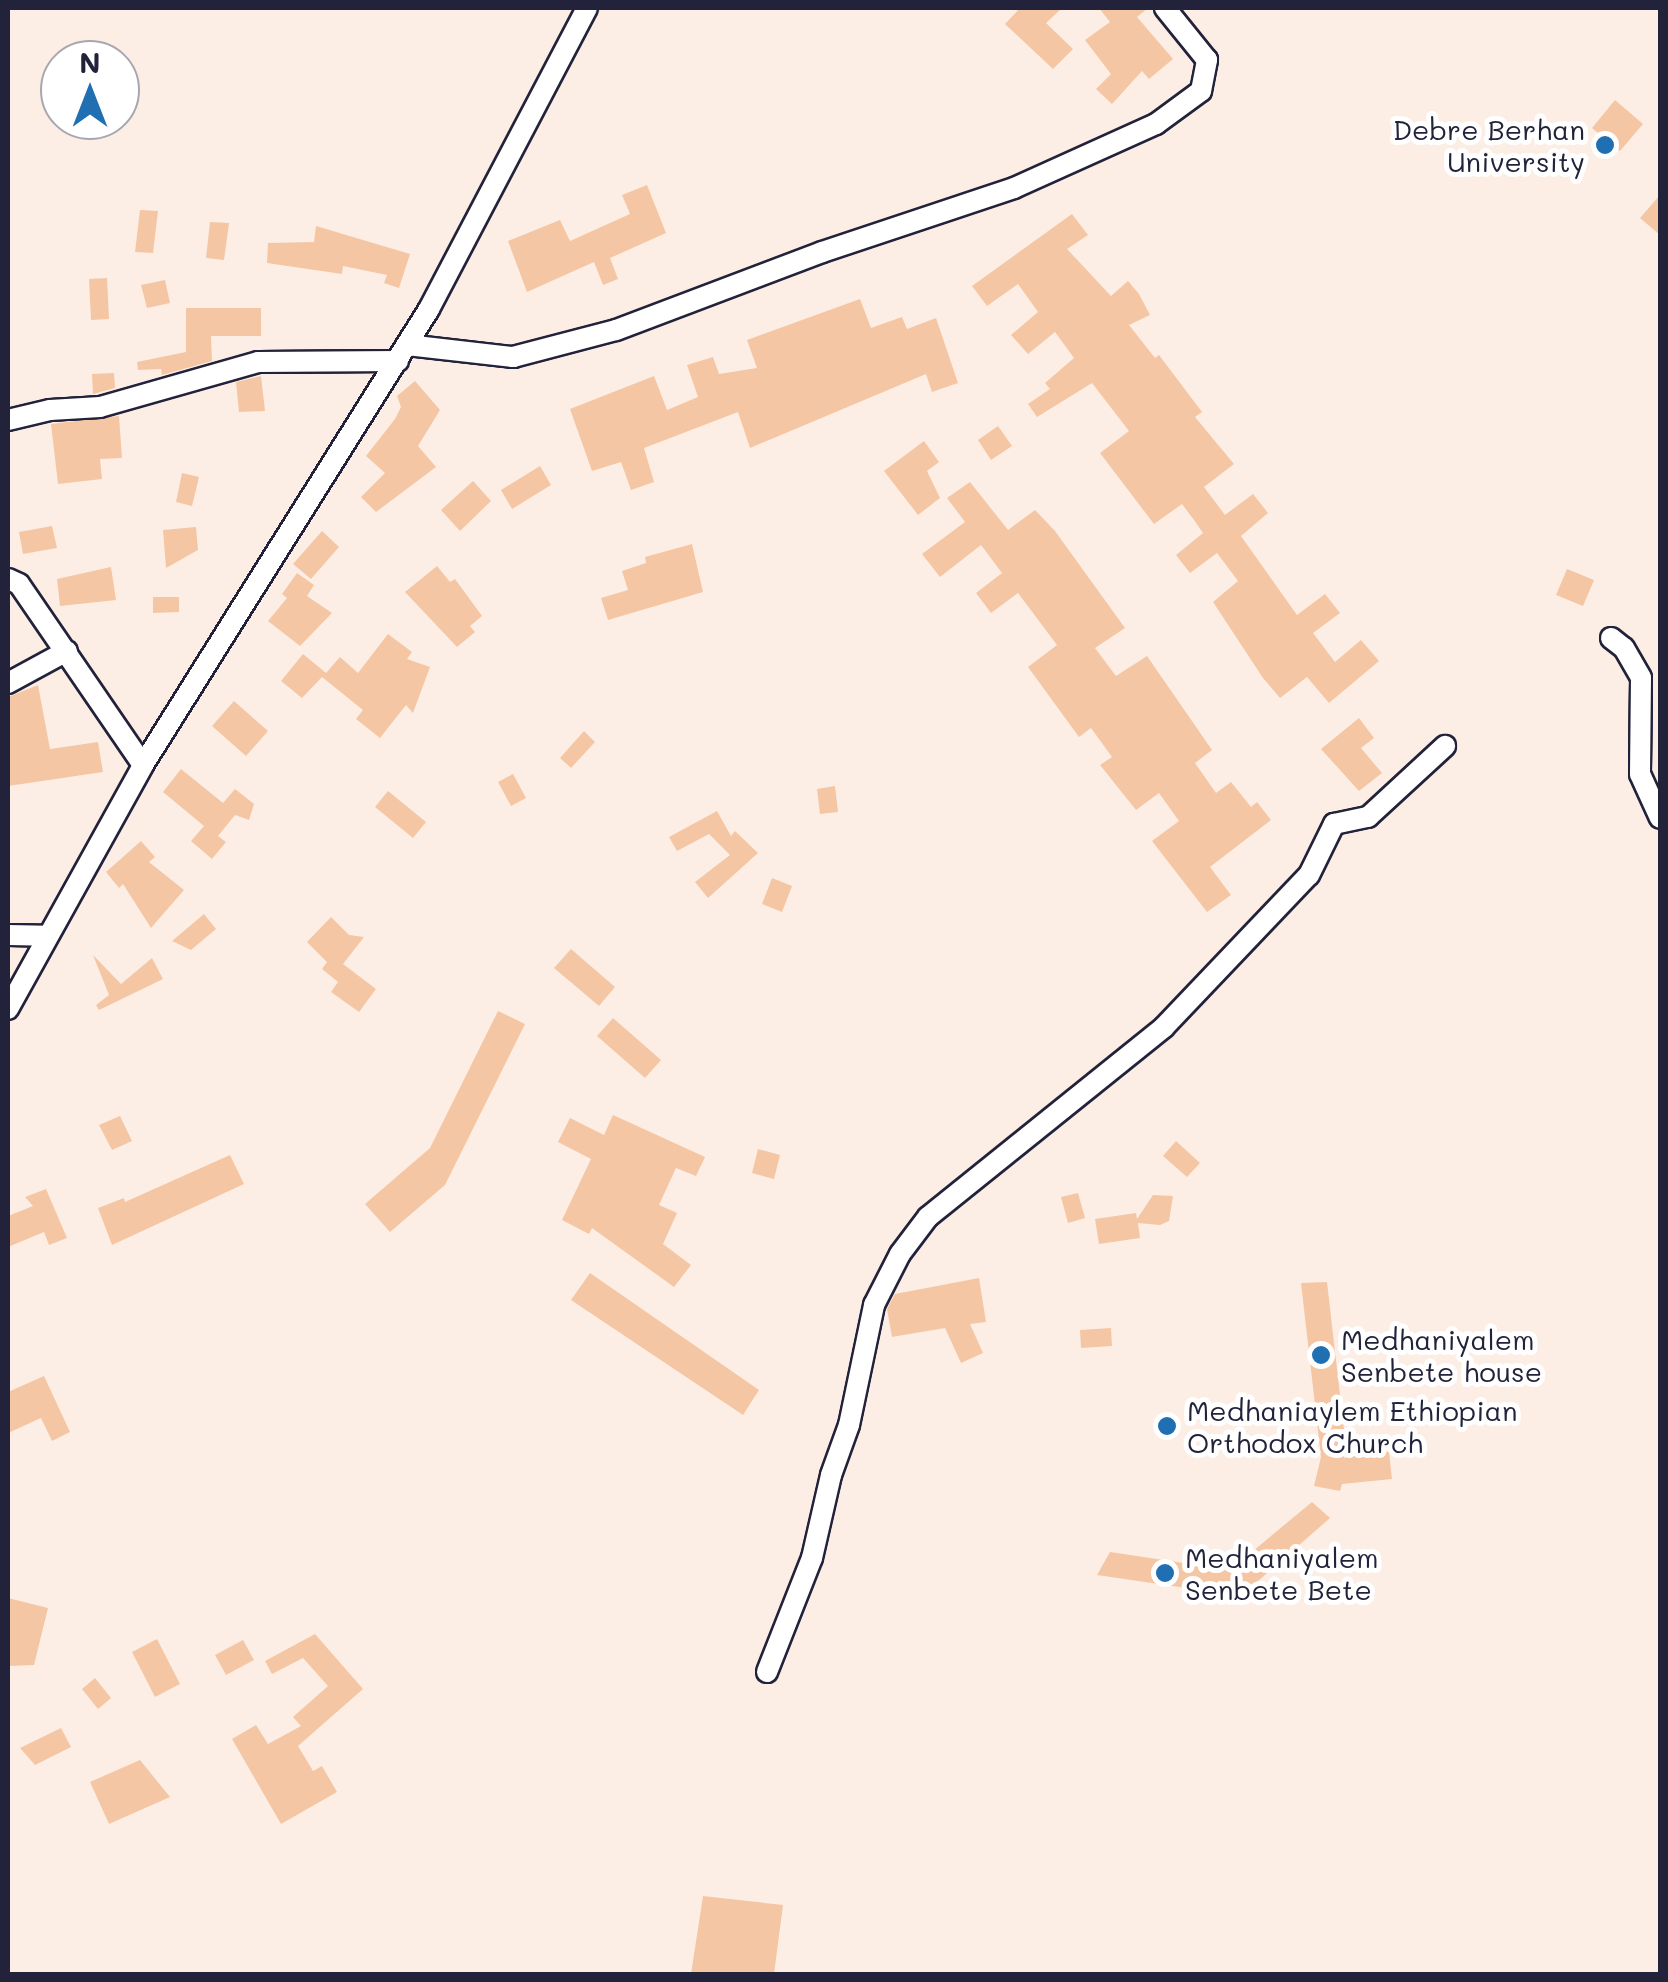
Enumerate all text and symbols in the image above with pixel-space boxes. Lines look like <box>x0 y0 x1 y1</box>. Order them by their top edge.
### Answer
north arrow <box>40 40 140 140</box>
text: N <box>79 44 101 80</box>
place label: Debre Berhan University <box>1393 112 1585 178</box>
marker: Debre Berhan University <box>1594 134 1616 156</box>
place label: Medhaniyalem Senbete house <box>1341 1322 1542 1388</box>
marker: Medhaniyalem Senbete house <box>1310 1344 1332 1366</box>
place label: Medhaniaylem Ethiopian Orthodox Church <box>1187 1393 1518 1459</box>
marker: Medhaniaylem Ethiopian Orthodox Church <box>1156 1415 1178 1437</box>
place label: Medhaniyalem Senbete Bete <box>1185 1540 1378 1606</box>
marker: Medhaniyalem Senbete Bete <box>1154 1562 1176 1584</box>

